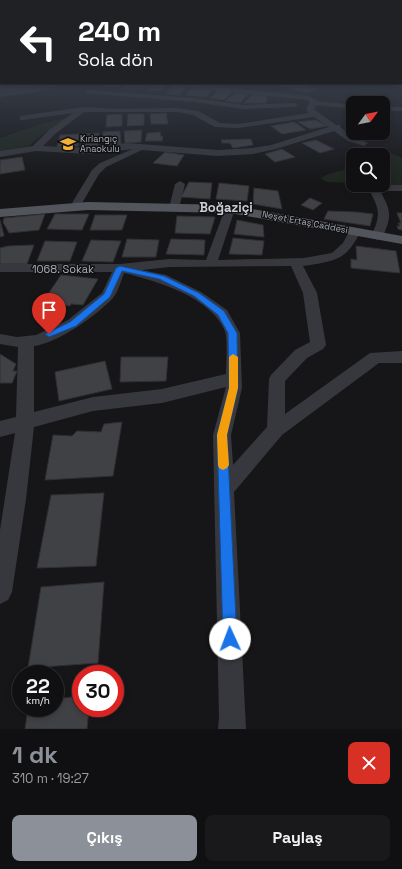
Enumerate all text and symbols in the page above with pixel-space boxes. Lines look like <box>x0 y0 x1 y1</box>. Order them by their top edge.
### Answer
text: 240 m <box>78 13 161 49</box>
icon: left <box>12 16 64 68</box>
text: Sola dön <box>78 48 153 71</box>
north arrow <box>346 96 390 140</box>
map controls <box>346 96 390 192</box>
place label: Kırlangıç Anaokulu <box>80 133 120 155</box>
school or university icon: Kırlangıç Anaokulu <box>59 135 77 153</box>
button: search <box>346 148 390 192</box>
district label: Boğaziçi <box>199 199 253 216</box>
street label: Neşet Ertaş Caddesi <box>261 208 349 236</box>
street label: 1068. Sokak <box>32 262 94 276</box>
pin <box>32 293 66 334</box>
icon: arrive <box>38 299 60 321</box>
position arrow <box>209 618 251 660</box>
speed limit sign: 30 <box>72 665 124 717</box>
text: 22 <box>26 673 50 699</box>
text: km/h <box>26 694 50 707</box>
text: 1 dk <box>12 739 58 770</box>
button: close <box>348 742 390 784</box>
text: 310 m · 19:27 <box>12 770 89 787</box>
button: Çıkış <box>12 815 197 861</box>
button: Paylaş <box>205 815 390 861</box>

